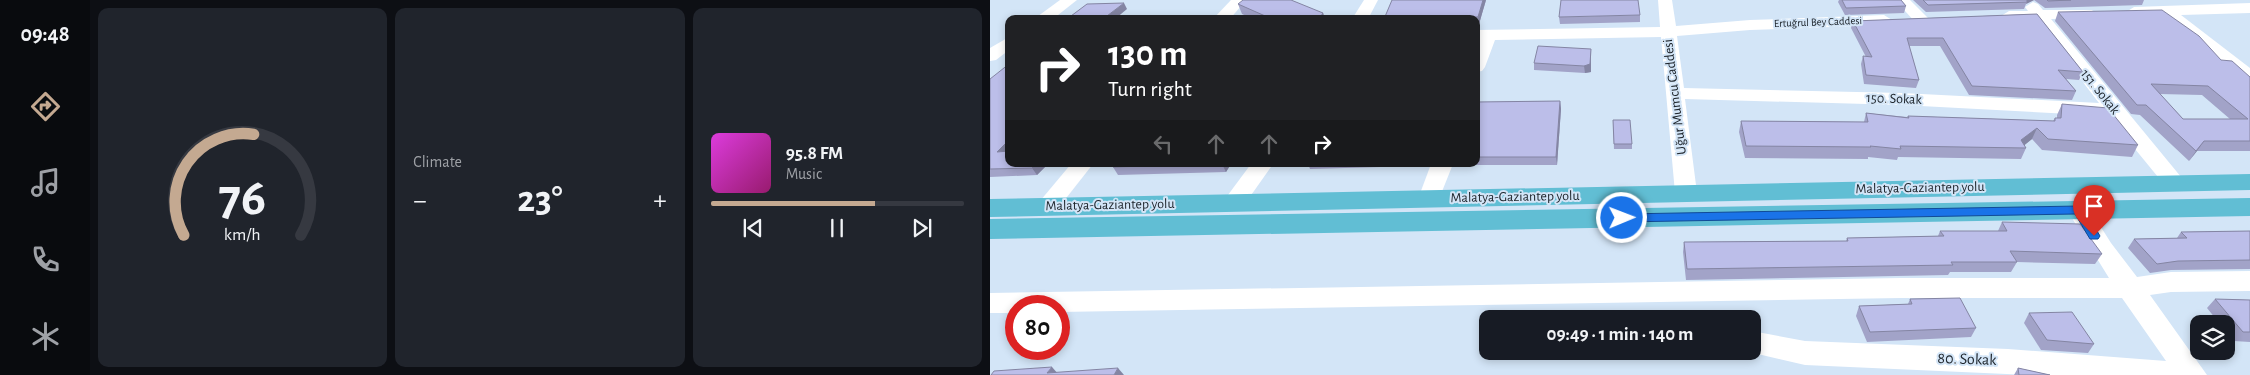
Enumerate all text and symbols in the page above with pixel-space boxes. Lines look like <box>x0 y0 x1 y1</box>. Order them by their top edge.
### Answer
street label: Ertuğrul Bey Caddesi <box>1774 15 1862 29</box>
text: 09:48 <box>20 23 70 45</box>
icon: right <box>1025 35 1090 100</box>
text: 130 m <box>1108 37 1187 72</box>
street label: Uğur Mumcu Caddesi <box>1661 38 1689 156</box>
street label: 151. Sokak <box>2078 67 2123 118</box>
text: Turn right <box>1108 78 1192 100</box>
icon: directions <box>28 89 63 124</box>
street label: 150. Sokak <box>1866 91 1923 107</box>
icon: left <box>1149 130 1177 158</box>
icon: ahead <box>1202 130 1230 158</box>
icon: ahead <box>1255 130 1283 158</box>
icon: right <box>1308 130 1336 158</box>
text: 95.8 FM <box>786 144 843 163</box>
text: Climate <box>413 154 462 170</box>
icon: music <box>28 165 63 200</box>
text: Music <box>786 166 822 182</box>
text: 76 <box>219 172 266 224</box>
street label: Malatya-Gaziantep yolu <box>1855 180 1985 196</box>
text: 23° <box>517 181 563 219</box>
pin <box>2073 185 2115 236</box>
text: − <box>413 187 427 215</box>
text: + <box>653 187 667 215</box>
street label: Malatya-Gaziantep yolu <box>1450 189 1580 205</box>
position arrow <box>1595 191 1647 243</box>
icon: arrive <box>2080 192 2108 220</box>
street label: Malatya-Gaziantep yolu <box>1045 197 1175 213</box>
icon: previous <box>739 214 767 242</box>
icon: pause <box>823 214 851 242</box>
icon: next <box>908 214 936 242</box>
text: km/h <box>224 226 261 244</box>
icon: phone <box>28 242 63 277</box>
speed limit sign: 80 <box>1005 295 1070 360</box>
map controls <box>2190 315 2235 360</box>
button: layers <box>2190 315 2235 360</box>
icon: climate <box>28 319 63 354</box>
text: 09:49 · 1 min · 140 m <box>1547 325 1693 344</box>
street label: 80. Sokak <box>1937 350 1998 368</box>

